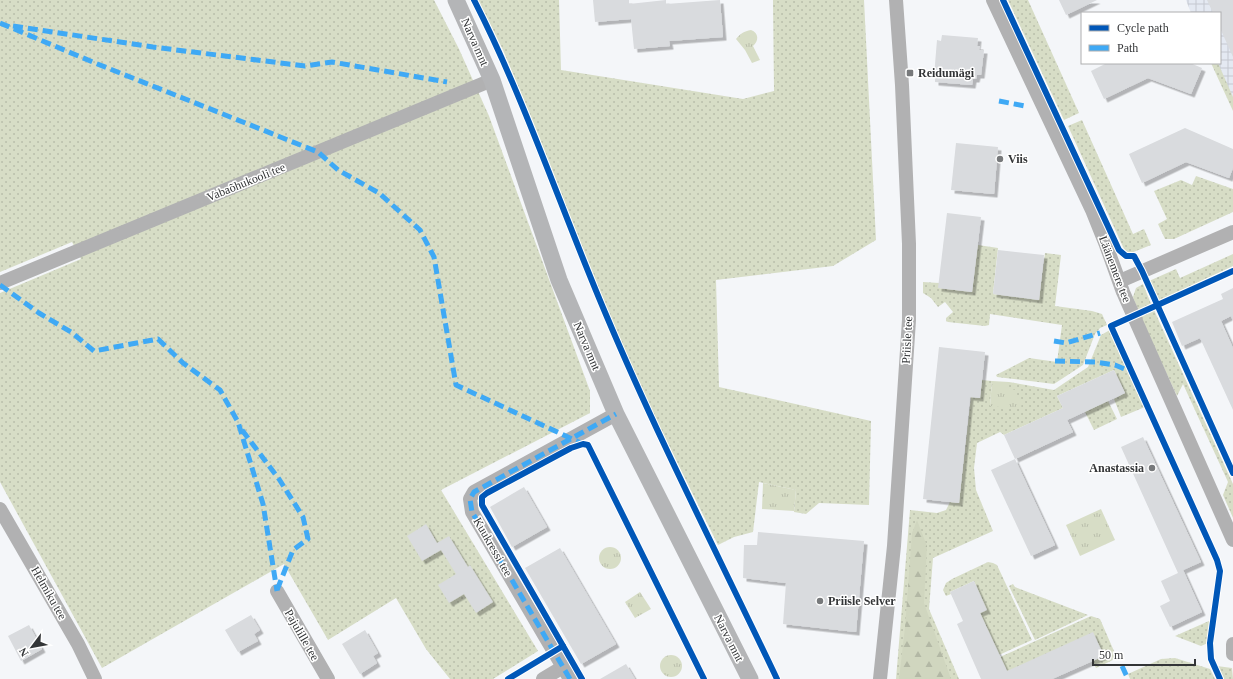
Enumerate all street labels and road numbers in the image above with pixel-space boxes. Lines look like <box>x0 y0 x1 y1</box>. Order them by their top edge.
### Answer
street label: Narva mnt <box>458 16 492 69</box>
street label: Vabaõhukooli tee <box>205 160 287 204</box>
street label: Läänemere tee <box>1096 234 1134 304</box>
street label: Priisle tee <box>899 316 915 364</box>
street label: Narva mnt <box>571 320 604 373</box>
street label: Kuukressi tee <box>471 515 515 579</box>
street label: Helmiku tee <box>28 564 70 622</box>
street label: Pajulille tee <box>282 607 322 663</box>
street label: Narva mnt <box>711 612 747 664</box>

